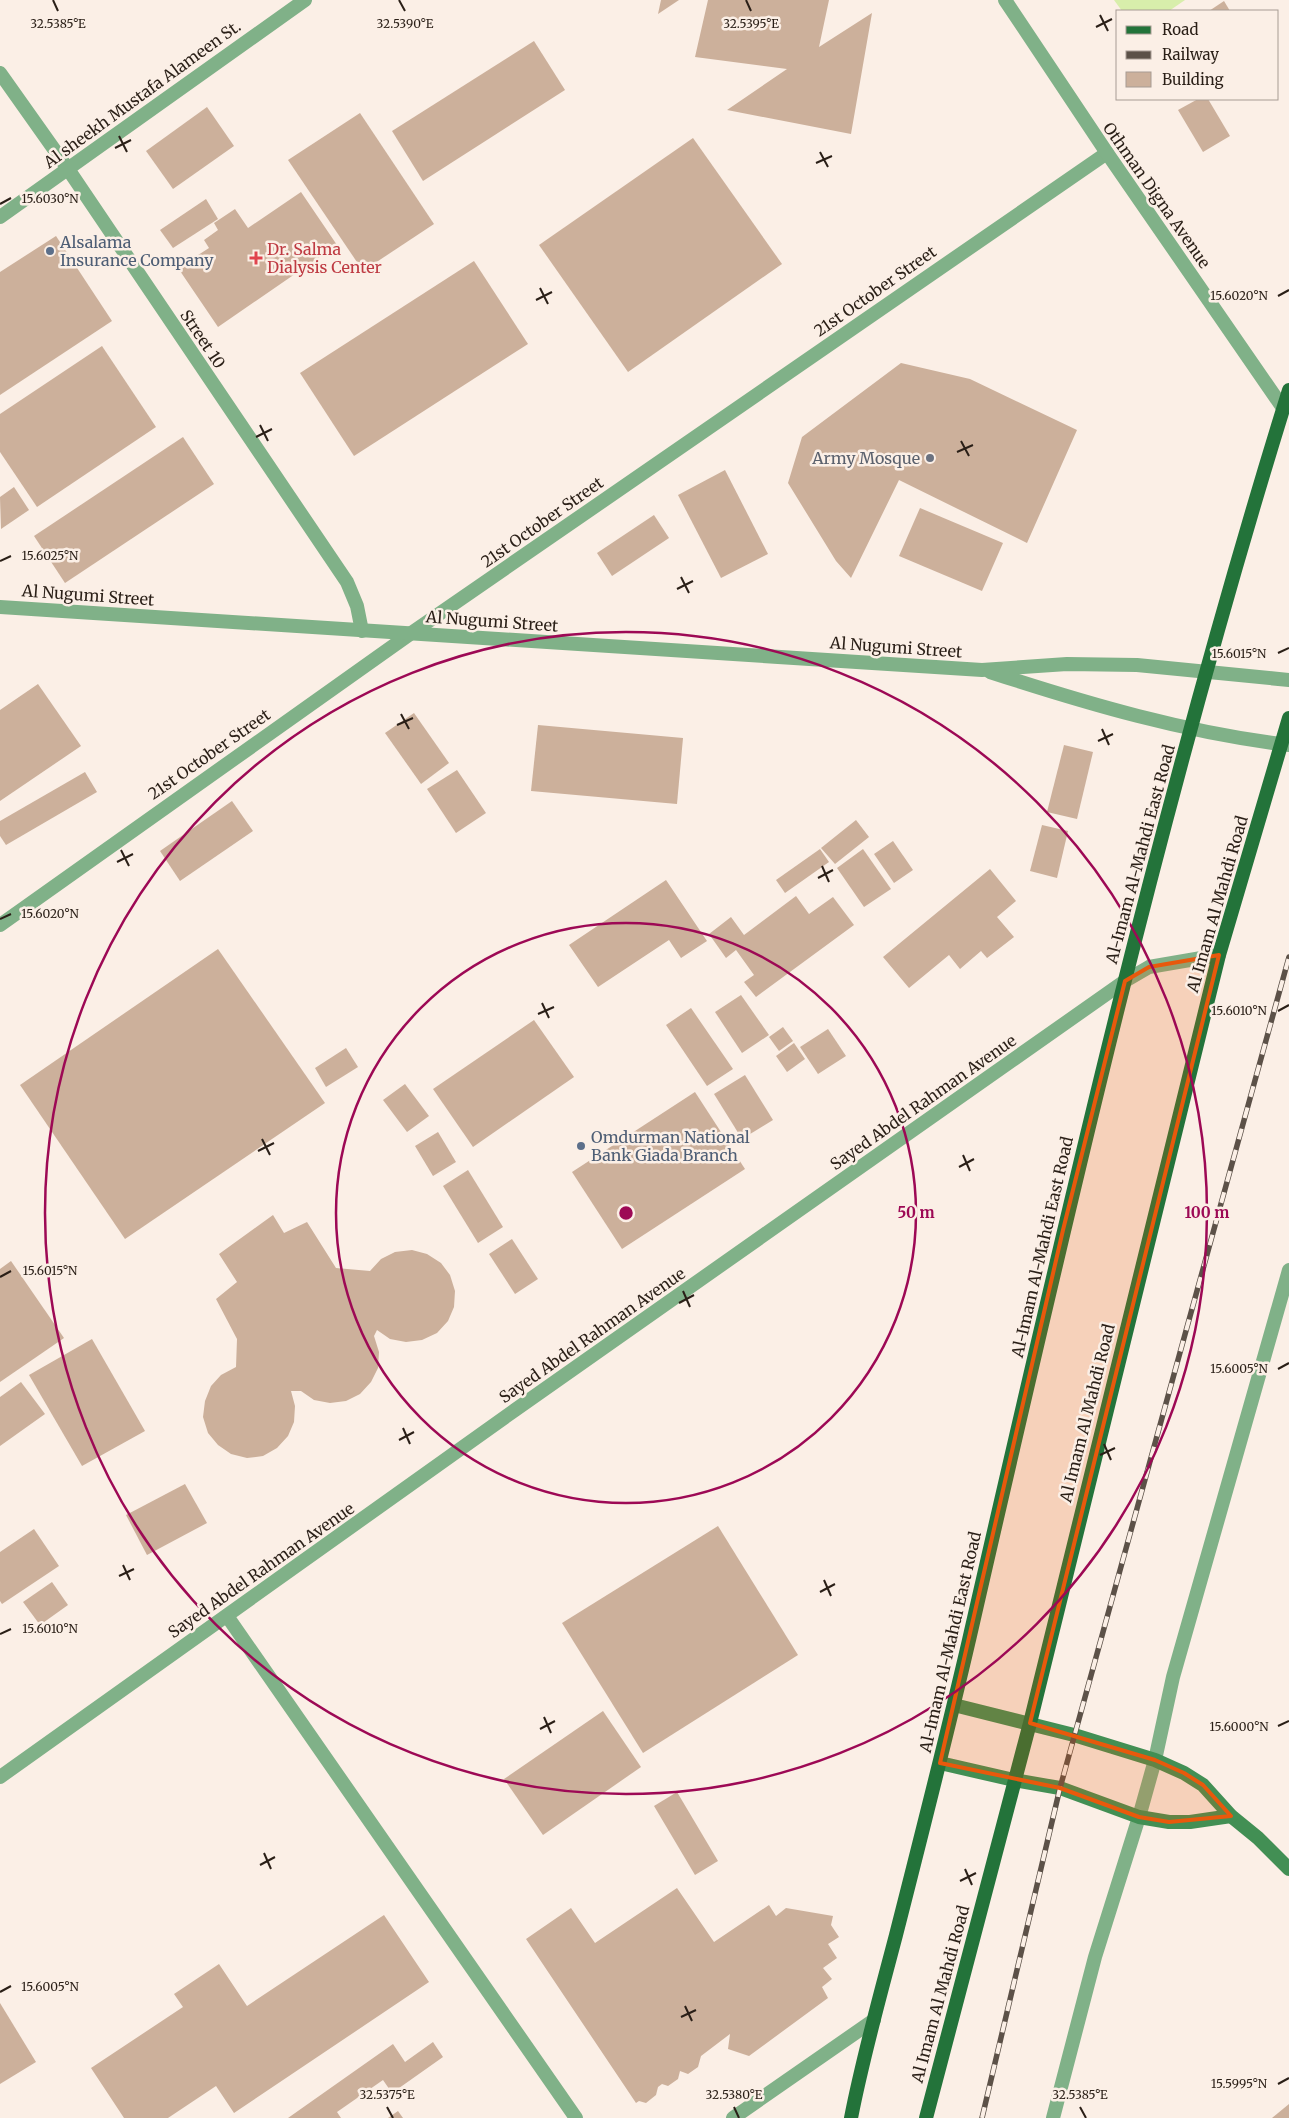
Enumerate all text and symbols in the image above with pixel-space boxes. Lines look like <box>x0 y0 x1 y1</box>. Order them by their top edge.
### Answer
legend <box>1116 10 1279 100</box>
text: 32.5385°E <box>30 16 86 31</box>
street label: Al sheekh Mustafa Alameen St. <box>39 16 244 173</box>
text: 32.5390°E <box>377 16 434 31</box>
text: 32.5395°E <box>723 16 779 31</box>
text: Road <box>1162 20 1198 39</box>
text: Railway <box>1162 45 1219 64</box>
text: Building <box>1162 70 1224 89</box>
street label: Othman Digna Avenue <box>1099 118 1215 272</box>
text: 15.6030°N <box>21 191 79 206</box>
place label: Alsalama Insurance Company <box>59 232 214 270</box>
place label: Dr. Salma Dialysis Center <box>267 239 382 277</box>
street label: 21st October Street <box>810 241 941 341</box>
marker: Alsalama Insurance Company <box>44 245 56 257</box>
marker: Dr. Salma Dialysis Center <box>249 251 263 265</box>
text: 15.6020°N <box>1210 288 1268 303</box>
street label: Street 10 <box>176 306 230 372</box>
place label: Army Mosque <box>811 448 920 468</box>
marker: Army Mosque <box>924 452 936 464</box>
street label: 21st October Street <box>477 472 608 572</box>
text: 15.6025°N <box>22 548 79 563</box>
street label: Al Nugumi Street <box>20 580 156 610</box>
street label: Al Nugumi Street <box>424 606 560 636</box>
street label: Al Nugumi Street <box>828 632 964 662</box>
text: 15.6015°N <box>1212 646 1267 661</box>
street label: 21st October Street <box>144 704 275 804</box>
street label: Al-Imam Al-Mahdi East Road <box>1101 742 1179 967</box>
street label: Al Imam Al Mahdi Road <box>1182 813 1252 996</box>
text: 15.6020°N <box>21 906 79 921</box>
text: 15.6010°N <box>1211 1003 1267 1018</box>
street label: Sayed Abdel Rahman Avenue <box>826 1030 1020 1174</box>
place label: Omdurman National Bank Giada Branch <box>591 1127 750 1165</box>
street label: Al-Imam Al-Mahdi East Road <box>1007 1134 1077 1360</box>
marker: Omdurman National Bank Giada Branch <box>575 1140 587 1152</box>
text: 50 m <box>897 1203 935 1222</box>
text: 100 m <box>1185 1203 1229 1222</box>
centre of rings <box>617 1204 635 1222</box>
text: 15.6015°N <box>23 1263 78 1278</box>
street label: Sayed Abdel Rahman Avenue <box>495 1263 689 1407</box>
street label: Al Imam Al Mahdi Road <box>1055 1322 1119 1505</box>
text: 15.6005°N <box>1210 1361 1269 1376</box>
street label: Sayed Abdel Rahman Avenue <box>164 1498 358 1642</box>
street label: Al-Imam Al-Mahdi East Road <box>915 1529 985 1755</box>
text: 15.6010°N <box>22 1621 78 1636</box>
text: 15.6000°N <box>1210 1719 1269 1734</box>
street label: Al Imam Al Mahdi Road <box>906 1903 973 2086</box>
text: 15.6005°N <box>21 1979 80 1994</box>
text: 15.5995°N <box>1211 2076 1268 2091</box>
text: 32.5375°E <box>360 2087 415 2102</box>
text: 32.5380°E <box>706 2087 763 2102</box>
text: 32.5385°E <box>1052 2087 1108 2102</box>

